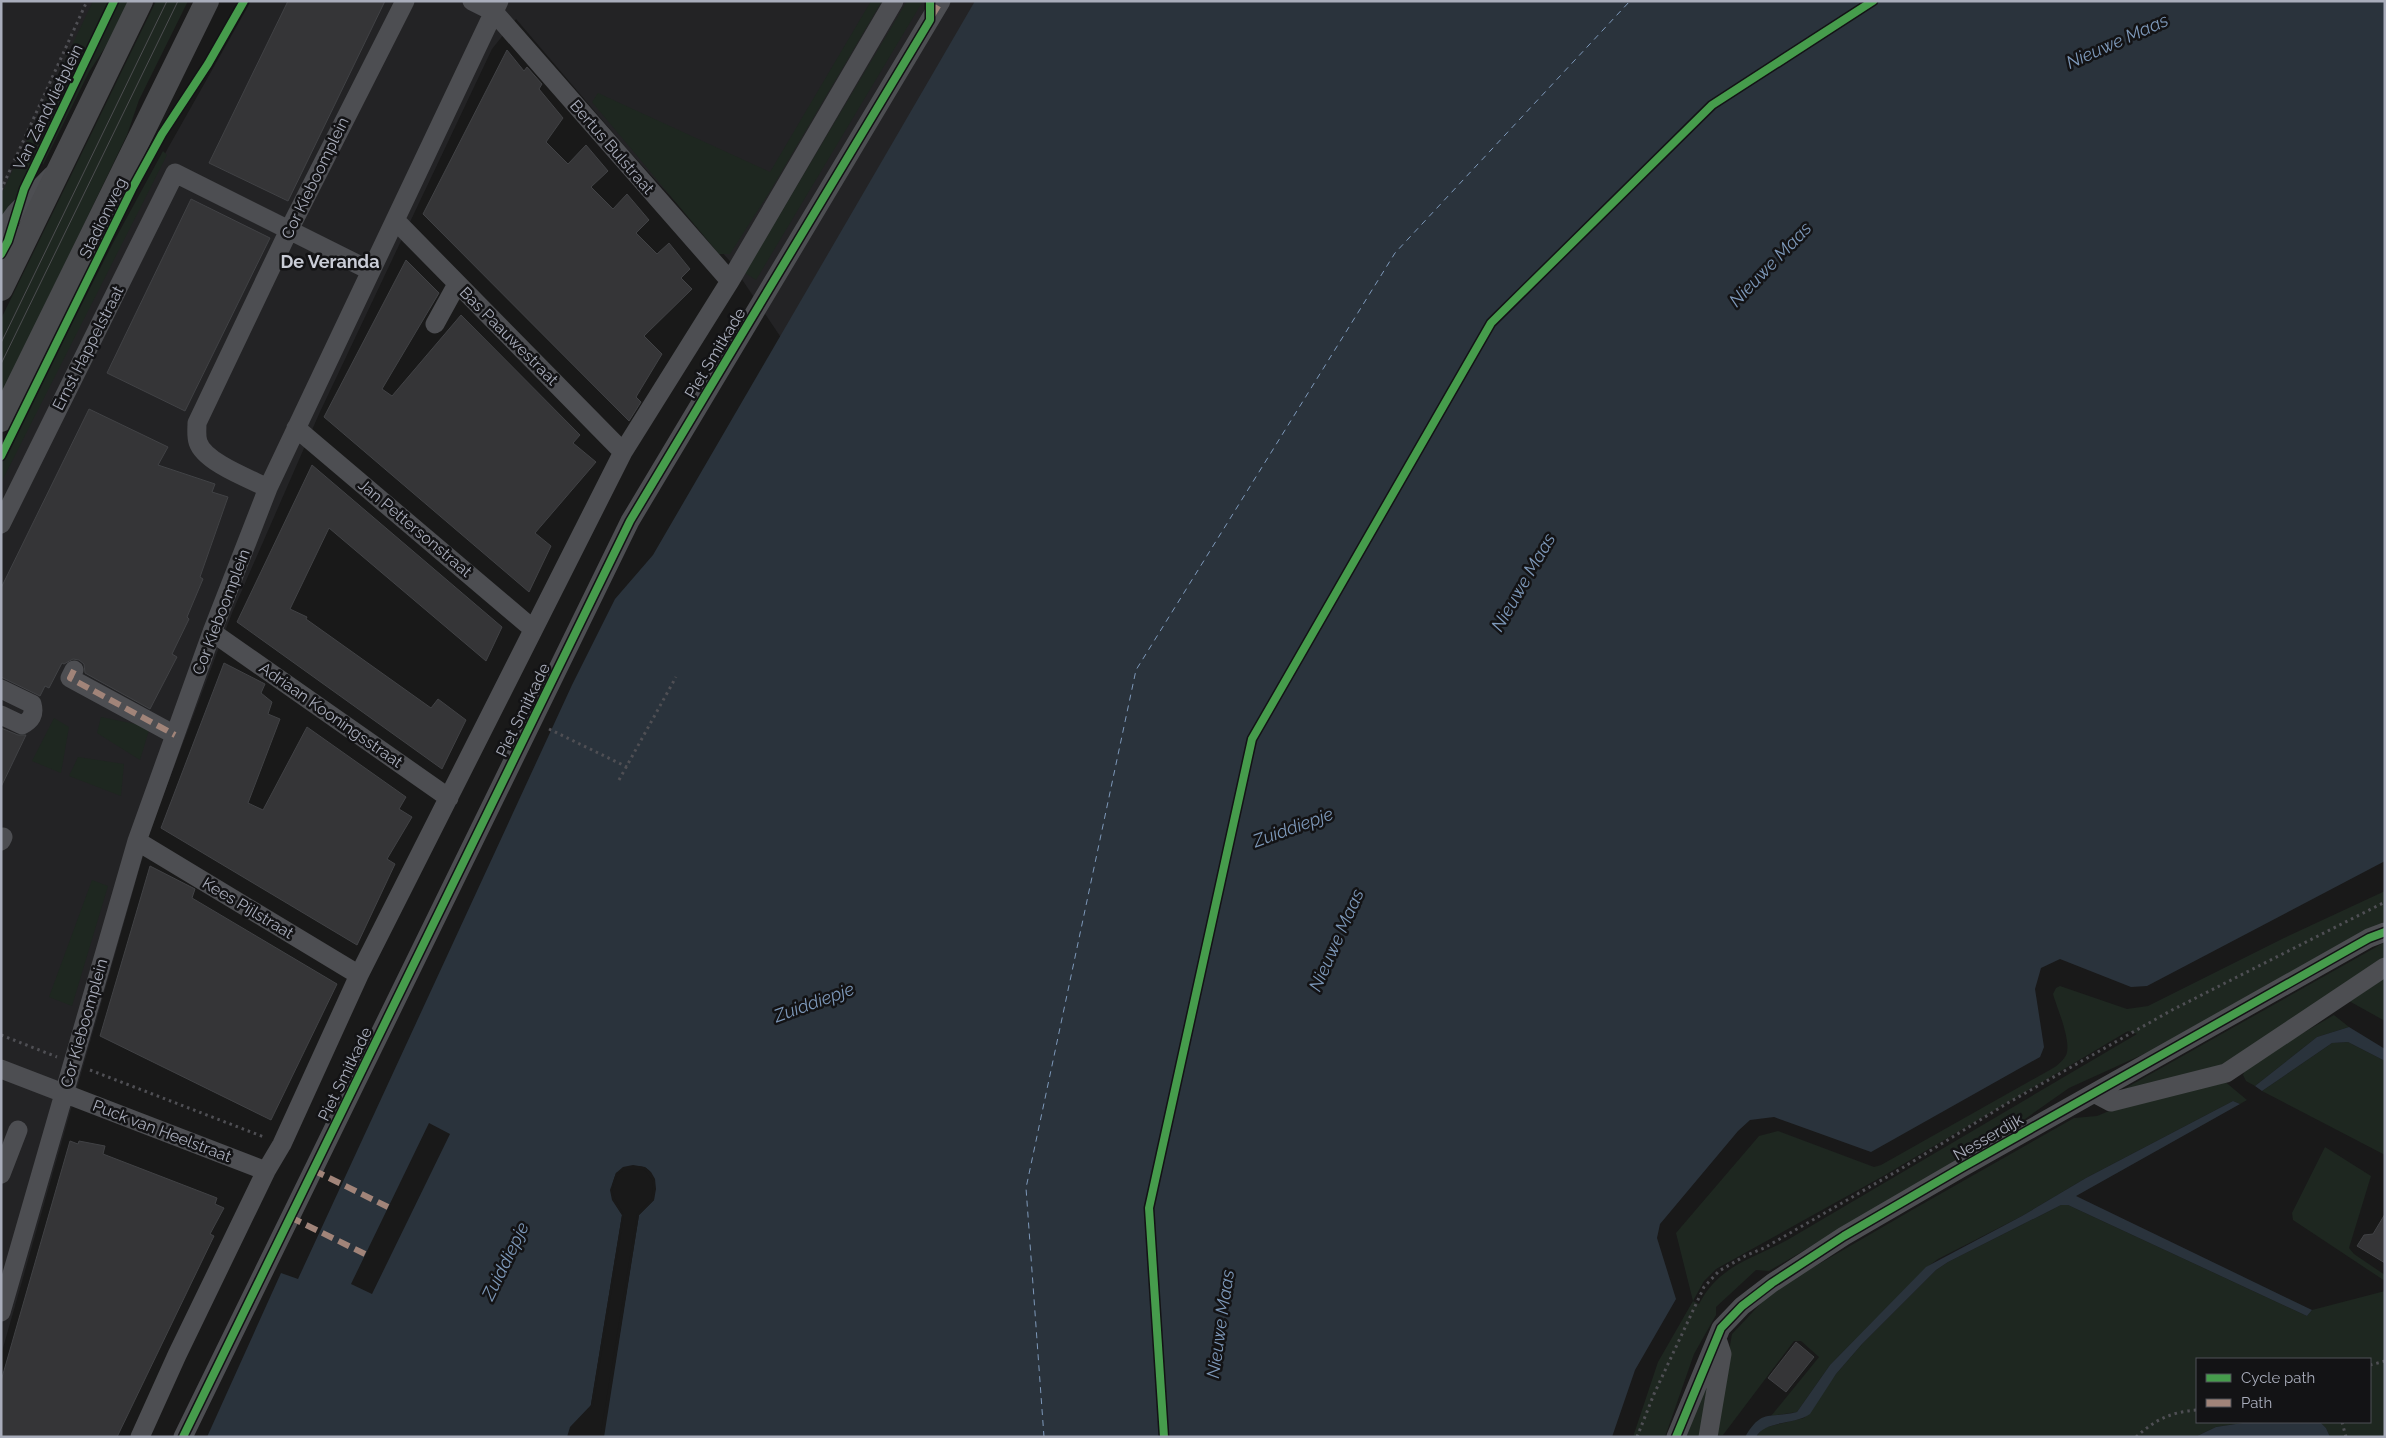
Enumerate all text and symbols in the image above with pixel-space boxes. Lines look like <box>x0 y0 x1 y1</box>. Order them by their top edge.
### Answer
water label: Nieuwe Maas <box>2063 9 2172 73</box>
street label: Van Zandvlietplein <box>9 41 87 173</box>
street label: Bertus Bulstraat <box>566 96 658 198</box>
street label: Cor Kieboomplein <box>277 114 353 242</box>
street label: Stadionweg <box>75 174 131 262</box>
water label: Nieuwe Maas <box>1724 217 1816 311</box>
district label: De Veranda <box>280 251 380 272</box>
street label: Ernst Happelstraat <box>48 282 128 413</box>
street label: Bas Paauwestraat <box>456 283 563 390</box>
street label: Piet Smitkade <box>681 304 749 402</box>
street label: Jan Pettersonstraat <box>354 475 476 581</box>
water label: Nieuwe Maas <box>1487 529 1560 635</box>
street label: Cor Kieboomplein <box>188 546 254 678</box>
street label: Adriaan Kooningsstraat <box>256 658 407 772</box>
street label: Piet Smitkade <box>492 660 554 760</box>
water label: Zuiddiepje <box>1249 803 1336 852</box>
street label: Kees Pijlstraat <box>199 873 298 943</box>
water label: Nieuwe Maas <box>1304 885 1368 994</box>
street label: Cor Kieboomplein <box>57 956 111 1090</box>
water label: Zuiddiepje <box>770 978 857 1027</box>
street label: Piet Smitkade <box>314 1024 376 1124</box>
street label: Puck van Heelstraat <box>90 1096 235 1166</box>
street label: Nesserdijk <box>1950 1109 2027 1165</box>
water label: Zuiddiepje <box>477 1218 533 1304</box>
water label: Nieuwe Maas <box>1202 1268 1238 1380</box>
legend <box>2196 1358 2371 1423</box>
text: Cycle path <box>2241 1369 2315 1387</box>
text: Path <box>2241 1394 2272 1412</box>

